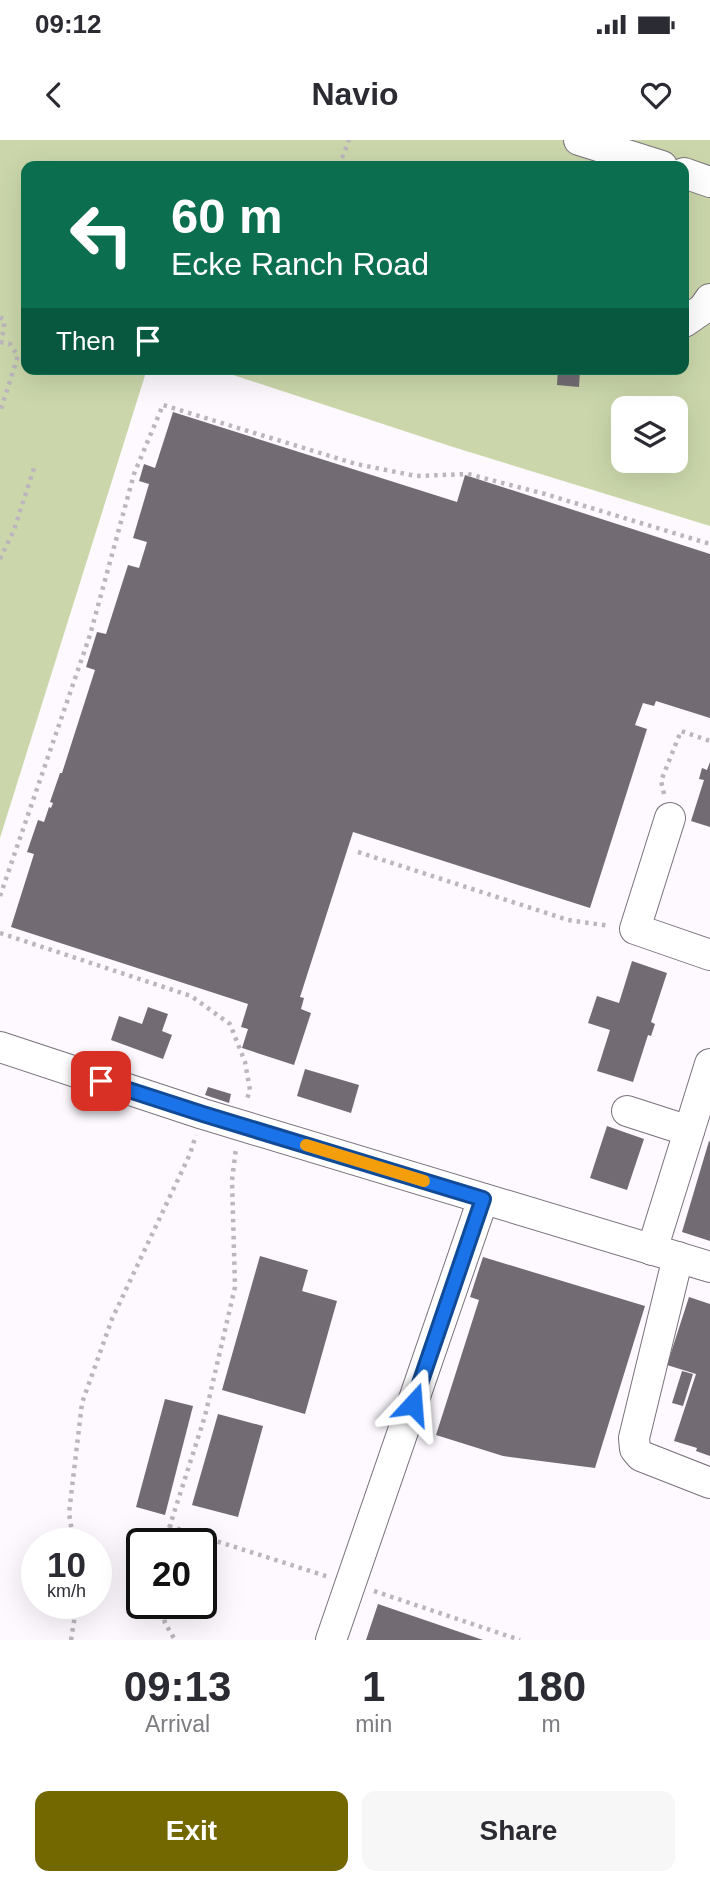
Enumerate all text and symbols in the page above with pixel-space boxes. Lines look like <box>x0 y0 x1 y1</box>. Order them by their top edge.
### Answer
text: 09:12 <box>35 9 102 39</box>
icon: back <box>35 76 73 114</box>
text: Navio <box>311 76 399 112</box>
icon: heart <box>637 76 675 114</box>
icon: left <box>56 189 147 280</box>
text: 60 m <box>171 189 283 243</box>
text: Ecke Ranch Road <box>171 246 429 282</box>
icon: arrive <box>129 322 167 360</box>
text: Then <box>56 326 115 356</box>
map controls <box>611 396 688 473</box>
button: layers <box>611 396 688 473</box>
pin <box>71 1051 131 1111</box>
icon: arrive <box>82 1062 120 1100</box>
position arrow <box>376 1367 450 1441</box>
speed limit sign: 20 <box>126 1528 217 1619</box>
text: 10 <box>47 1545 86 1584</box>
text: km/h <box>47 1581 86 1601</box>
text: 09:13 <box>124 1663 231 1710</box>
text: 1 <box>362 1663 385 1710</box>
text: 180 <box>516 1663 586 1710</box>
text: Arrival <box>145 1711 210 1737</box>
text: min <box>355 1711 392 1737</box>
text: m <box>542 1711 561 1737</box>
button: Exit <box>35 1791 348 1871</box>
button: Share <box>362 1791 675 1871</box>

